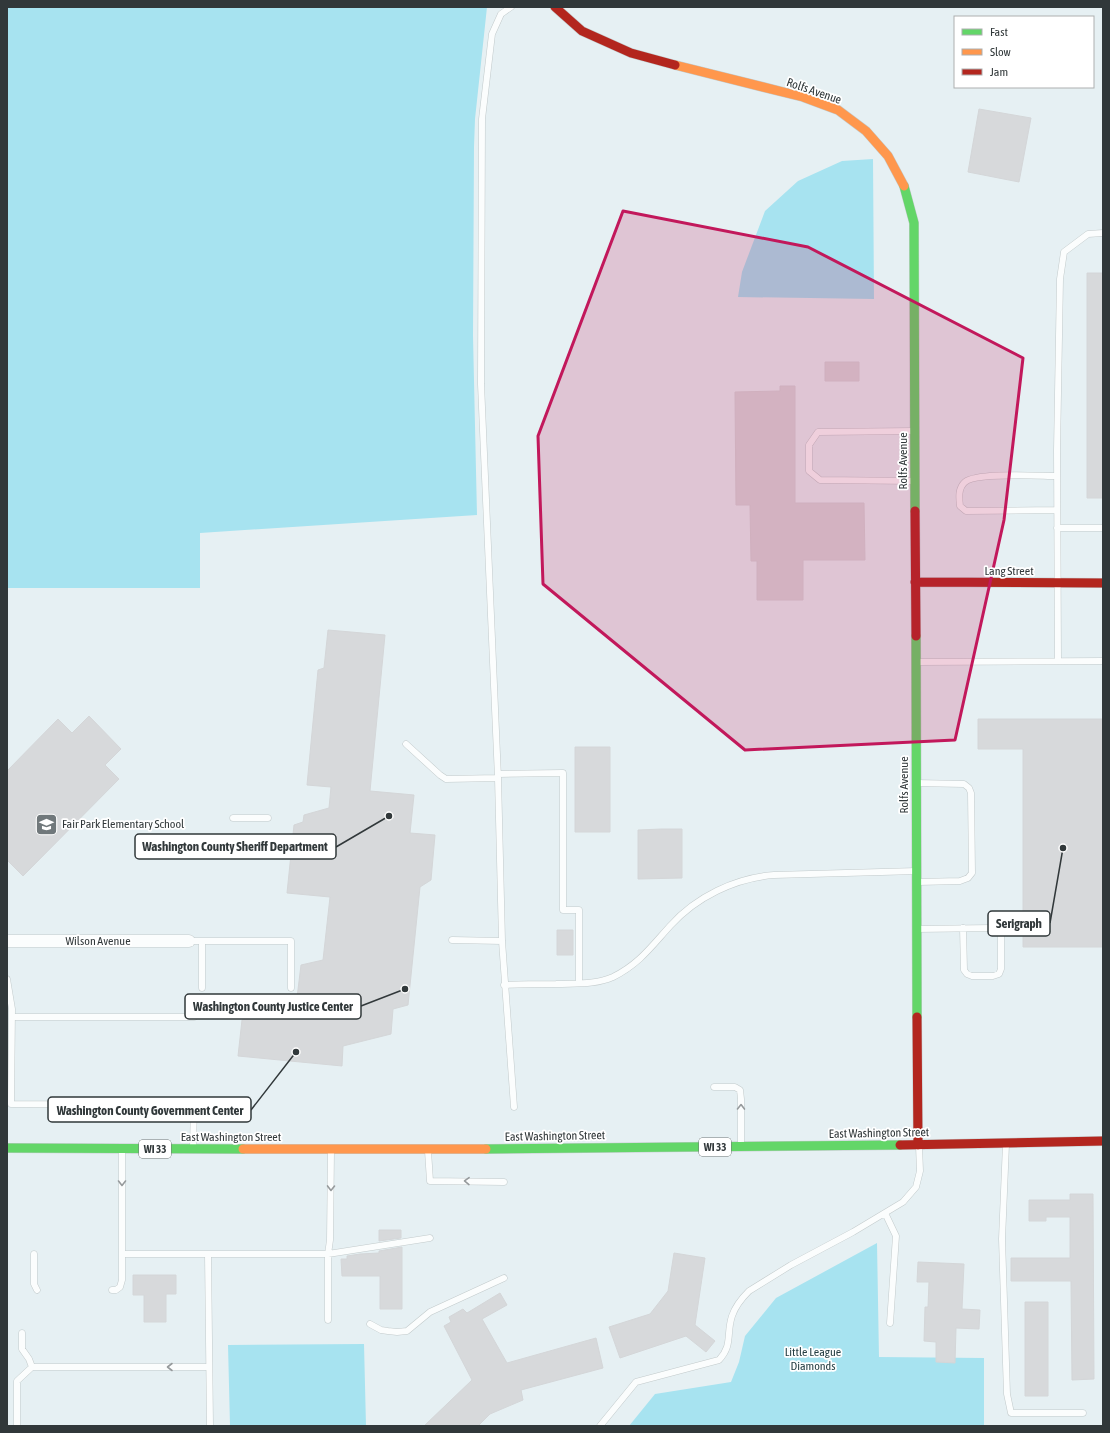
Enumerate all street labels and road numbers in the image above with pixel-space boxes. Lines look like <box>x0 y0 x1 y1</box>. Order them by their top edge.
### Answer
street label: Rolfs Avenue <box>785 75 843 107</box>
street label: Rolfs Avenue <box>896 432 910 490</box>
street label: Lang Street <box>984 564 1034 578</box>
street label: Rolfs Avenue <box>897 756 911 814</box>
street label: Wilson Avenue <box>65 934 131 948</box>
street label: East Washington Street <box>829 1125 930 1141</box>
street label: East Washington Street <box>505 1128 606 1144</box>
street label: East Washington Street <box>181 1130 282 1144</box>
road number: WI 33 <box>699 1138 731 1156</box>
road number: WI 33 <box>139 1140 171 1158</box>

